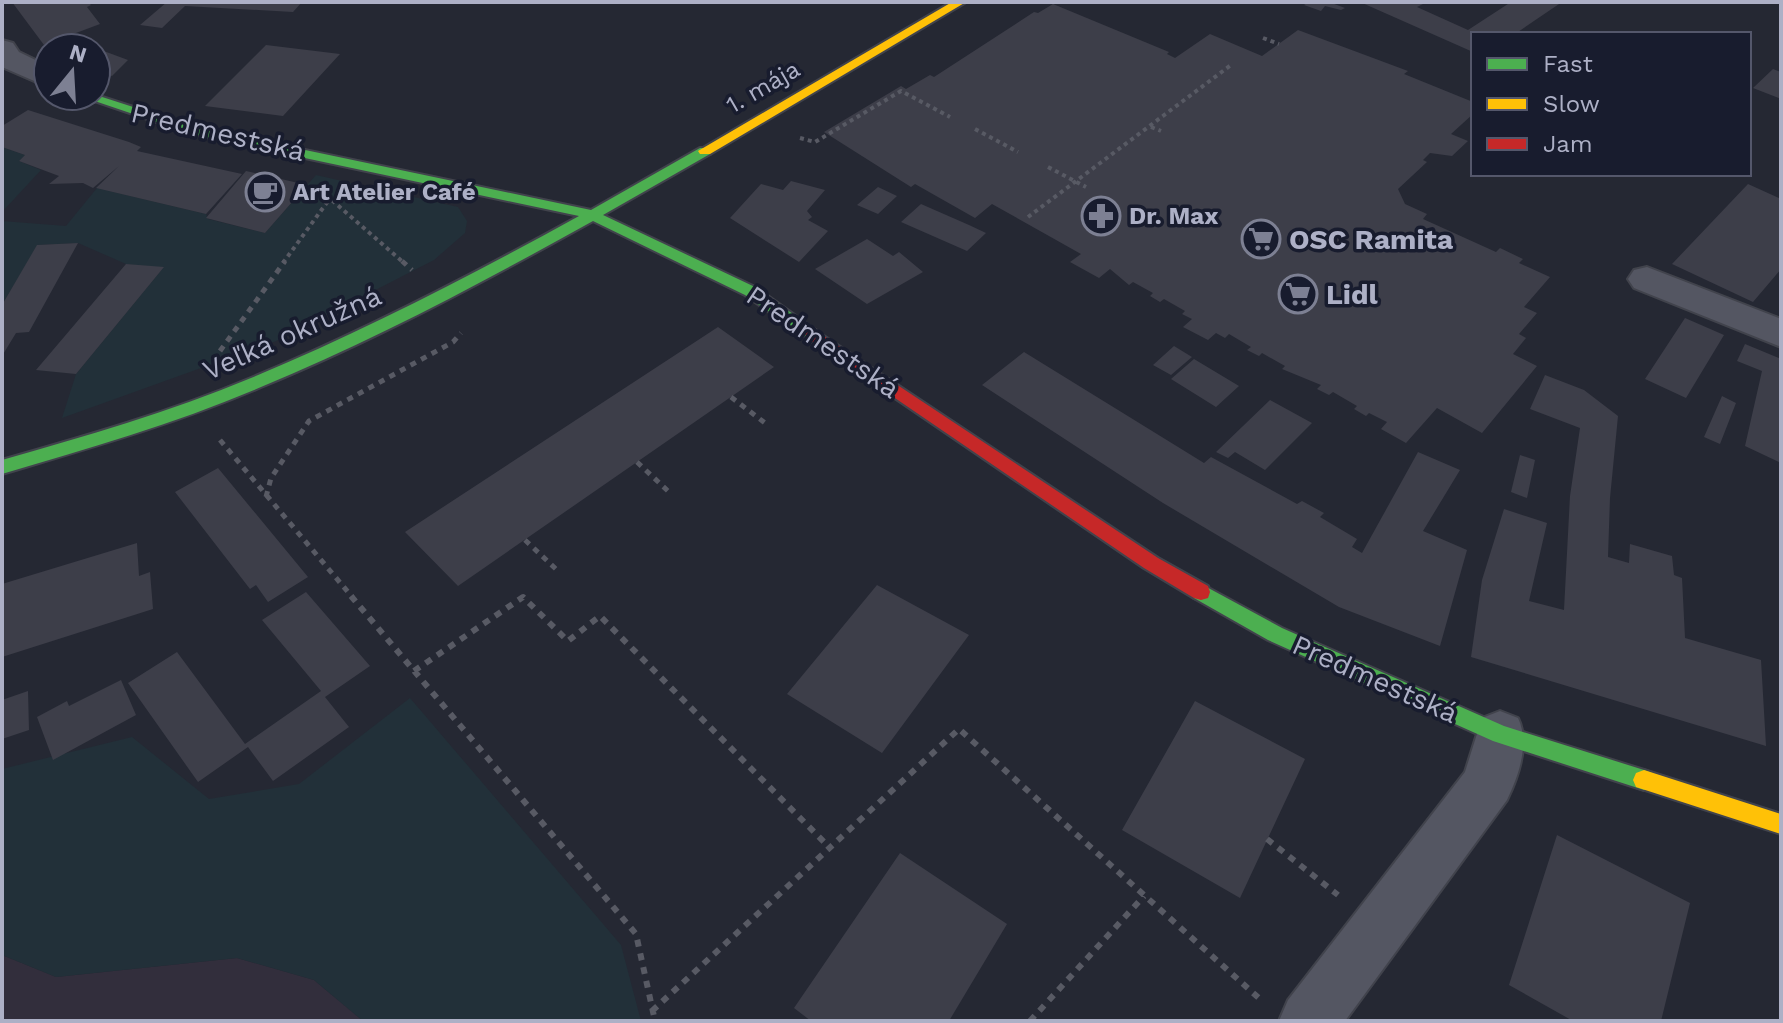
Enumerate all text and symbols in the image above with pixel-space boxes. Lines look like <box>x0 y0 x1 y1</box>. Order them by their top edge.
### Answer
north arrow <box>32 32 112 112</box>
legend <box>1471 32 1751 176</box>
text: N <box>66 39 90 68</box>
text: Fast <box>1543 50 1593 78</box>
street label: 1. mája <box>721 55 805 119</box>
text: Slow <box>1543 90 1600 118</box>
street label: Predmestská <box>128 96 308 168</box>
text: Jam <box>1543 130 1593 158</box>
cafe icon: Art Atelier Café <box>244 171 286 213</box>
place label: Art Atelier Café <box>293 178 476 206</box>
pharmacy icon: Dr. Max <box>1080 195 1122 237</box>
place label: Dr. Max <box>1129 202 1218 230</box>
supermarket icon: OSC Ramita <box>1240 218 1282 260</box>
place label: OSC Ramita <box>1289 223 1454 256</box>
supermarket icon: Lidl <box>1277 273 1319 315</box>
place label: Lidl <box>1326 278 1379 311</box>
street label: Veľká okružná <box>198 279 386 387</box>
street label: Predmestská <box>740 279 906 405</box>
street label: Predmestská <box>1287 628 1463 730</box>

